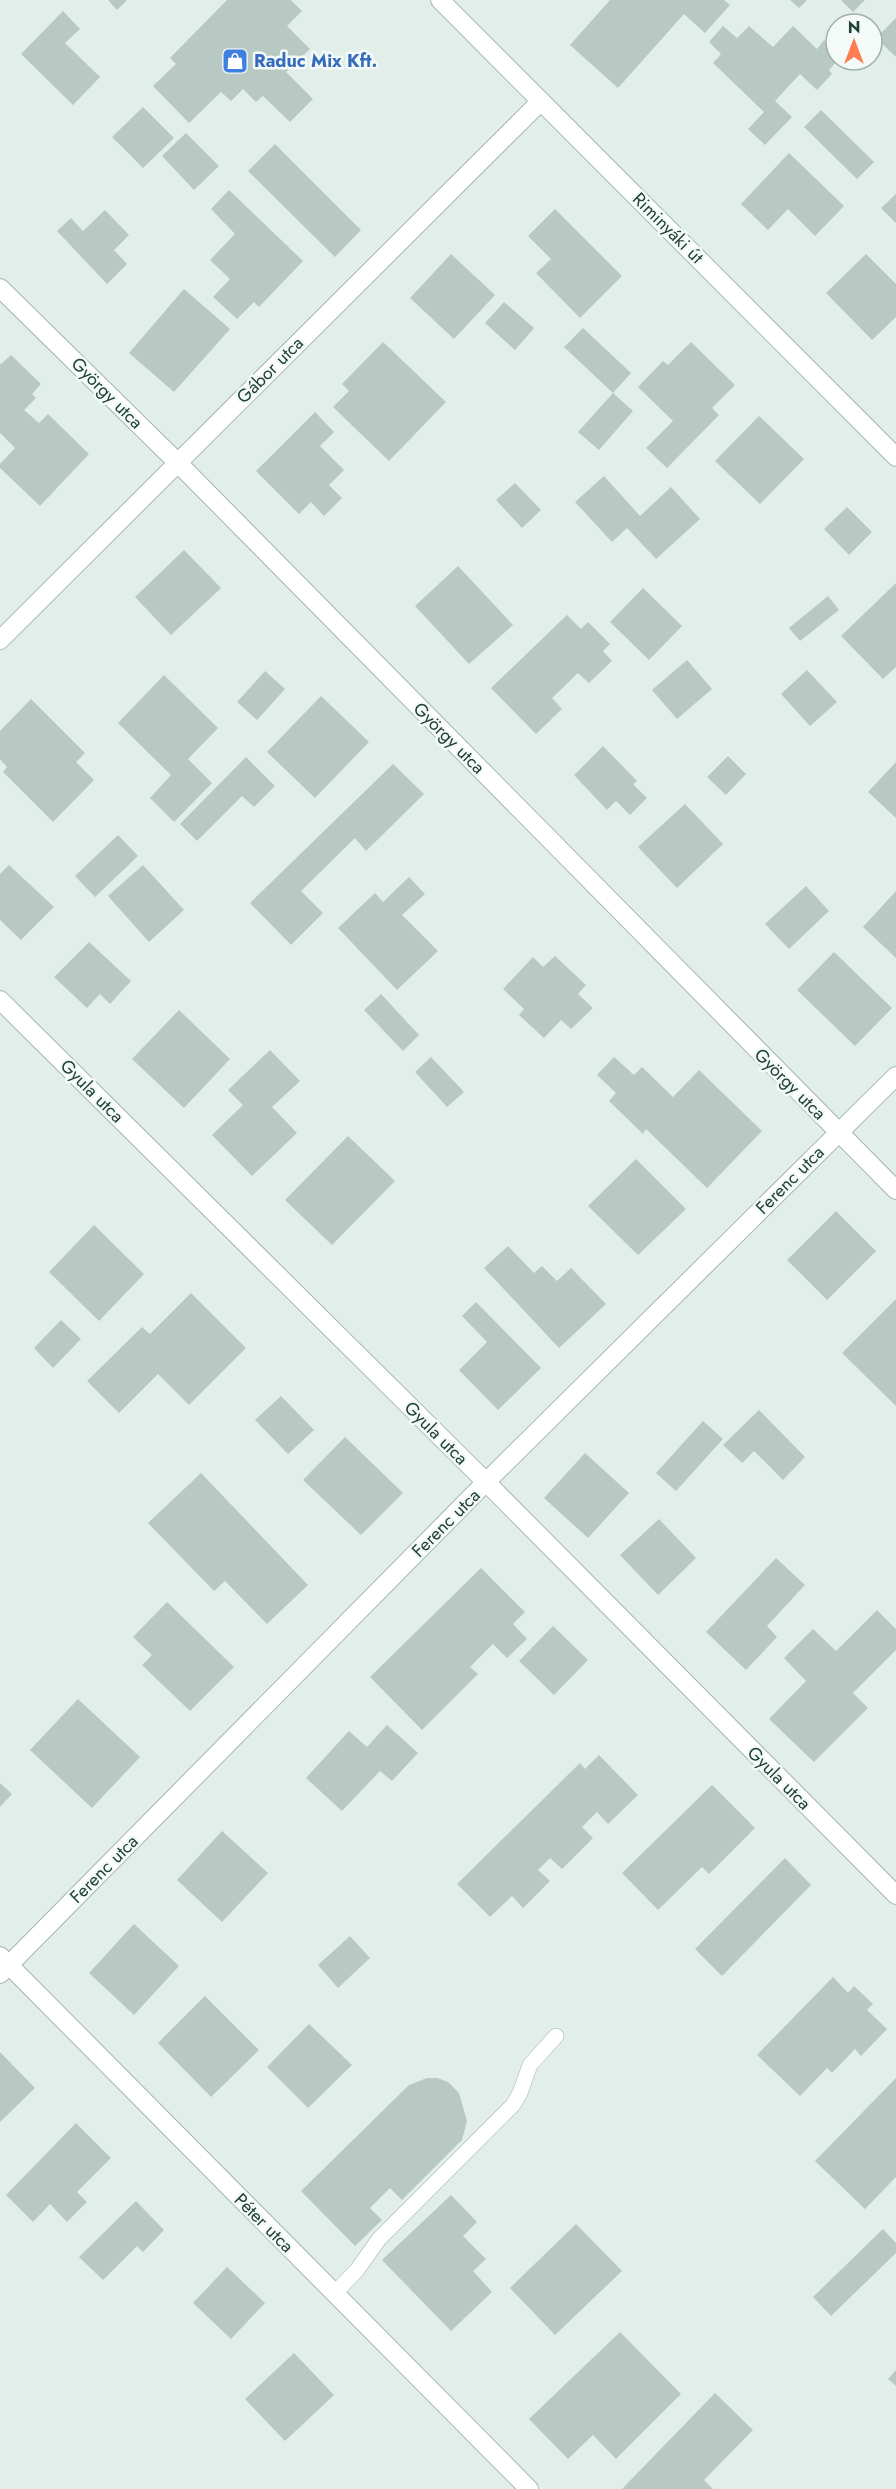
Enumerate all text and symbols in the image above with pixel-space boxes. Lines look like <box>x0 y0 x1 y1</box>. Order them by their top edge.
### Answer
north arrow <box>824 12 884 72</box>
text: N <box>848 16 860 39</box>
shop icon: Raduc Mix Kft. <box>220 46 250 76</box>
place label: Raduc Mix Kft. <box>254 48 377 74</box>
street label: Riminyáki út <box>627 187 710 270</box>
street label: Gábor utca <box>231 331 309 409</box>
street label: György utca <box>65 351 149 435</box>
street label: György utca <box>407 696 491 780</box>
street label: György utca <box>748 1042 832 1126</box>
street label: Gyula utca <box>54 1053 130 1129</box>
street label: Ferenc utca <box>750 1140 830 1220</box>
street label: Gyula utca <box>398 1395 474 1471</box>
street label: Ferenc utca <box>406 1483 486 1563</box>
street label: Gyula utca <box>741 1740 817 1816</box>
street label: Ferenc utca <box>64 1829 144 1909</box>
street label: Péter utca <box>228 2187 300 2259</box>

